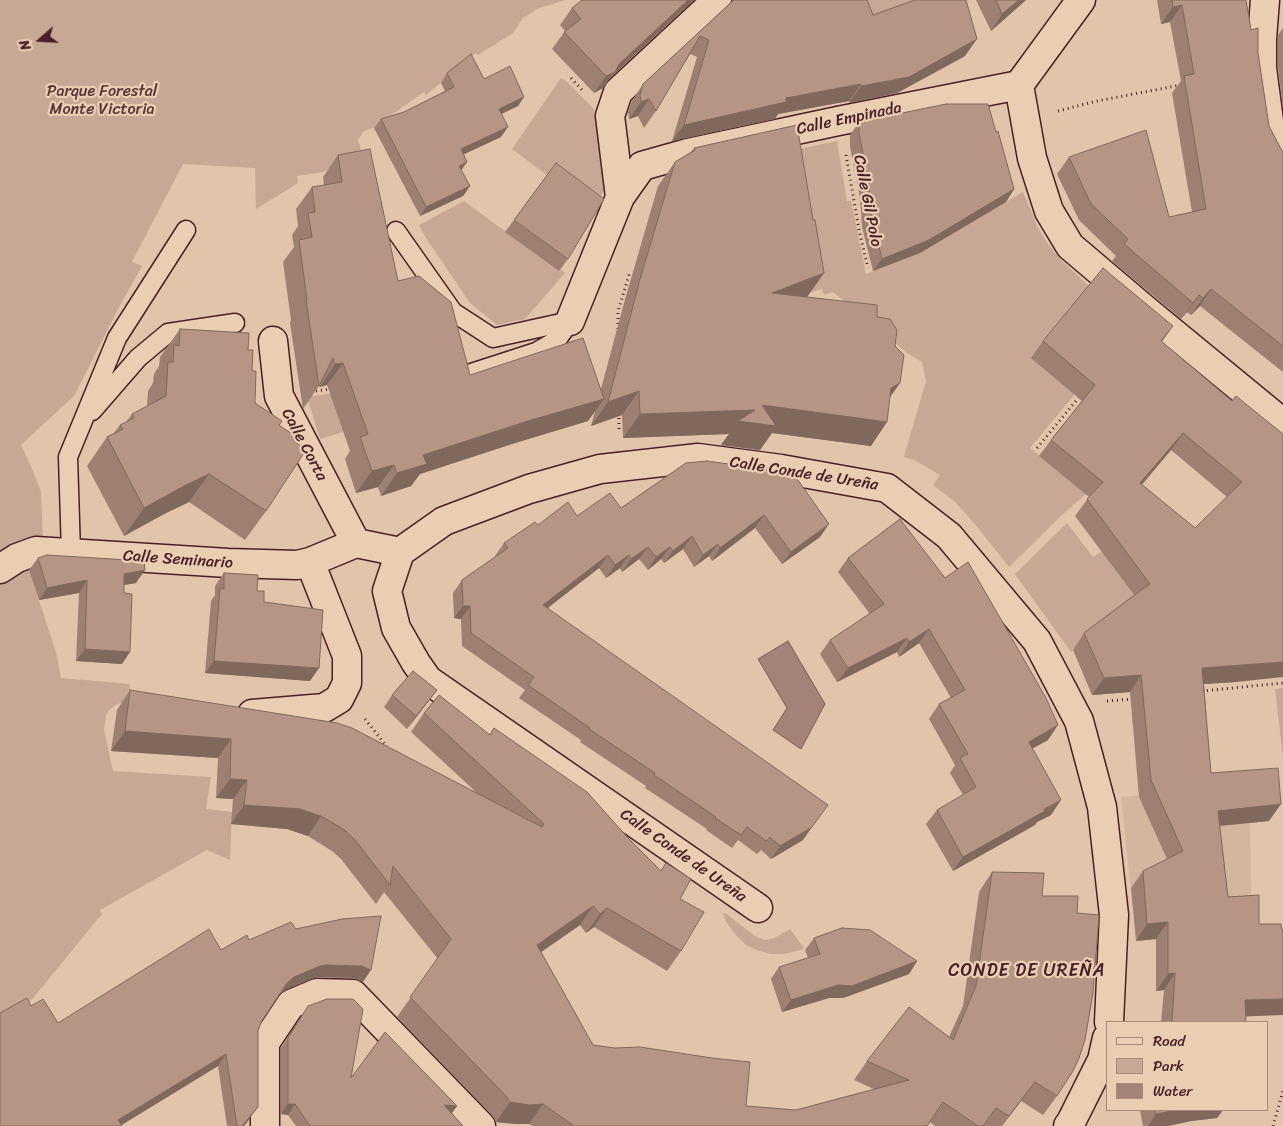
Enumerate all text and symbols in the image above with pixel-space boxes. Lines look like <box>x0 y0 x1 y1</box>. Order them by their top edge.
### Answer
north arrow <box>15 15 65 65</box>
text: N <box>12 36 39 54</box>
park label: Parque Forestal Monte Victoria <box>47 82 157 120</box>
street label: Calle Empinada <box>795 99 903 139</box>
street label: Calle Gil Polo <box>849 153 885 249</box>
street label: Calle Corta <box>277 406 331 484</box>
street label: Calle Conde de Ureña <box>728 453 880 495</box>
street label: Calle Seminario <box>122 547 234 573</box>
street label: Calle Conde de Ureña <box>616 805 750 907</box>
district label: CONDE DE UREÑA <box>947 960 1107 982</box>
legend <box>1106 1021 1268 1111</box>
text: Road <box>1153 1028 1185 1054</box>
text: Park <box>1153 1053 1184 1079</box>
text: Water <box>1153 1078 1193 1104</box>

